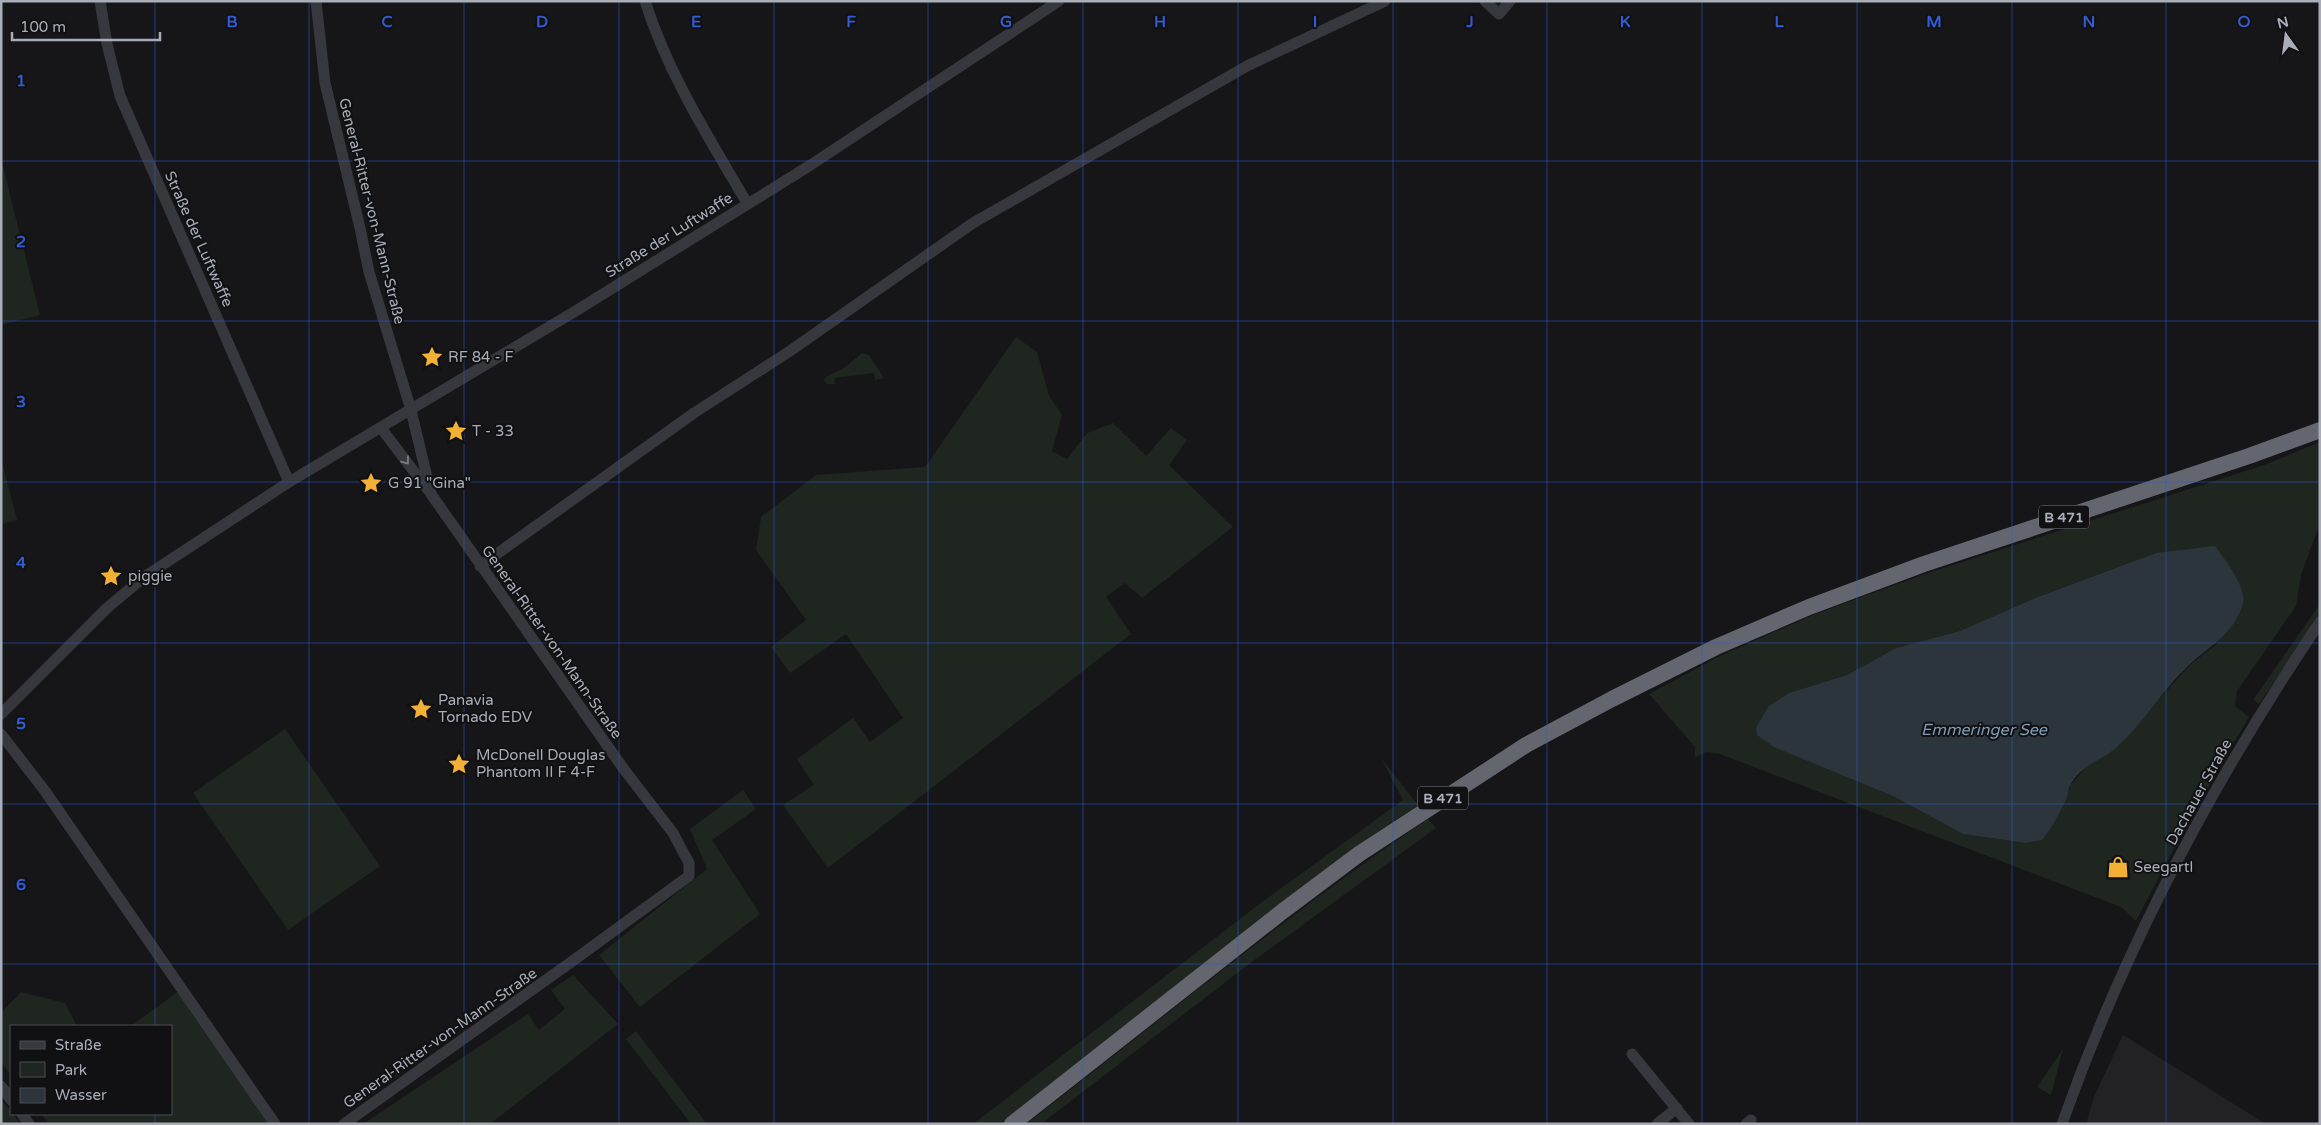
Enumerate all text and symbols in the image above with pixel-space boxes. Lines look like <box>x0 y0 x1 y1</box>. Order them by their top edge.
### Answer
scale bar <box>12 10 160 42</box>
north arrow <box>2261 10 2311 60</box>
text: B <box>226 12 238 32</box>
text: C <box>381 12 393 32</box>
text: D <box>536 12 548 32</box>
text: E <box>691 12 701 32</box>
text: F <box>846 12 856 32</box>
text: G <box>1000 12 1012 32</box>
text: H <box>1154 12 1166 32</box>
text: I <box>1313 12 1317 32</box>
text: J <box>1465 12 1474 32</box>
text: K <box>1620 12 1631 32</box>
text: L <box>1774 12 1784 32</box>
text: M <box>1926 12 1942 32</box>
text: N <box>2083 12 2095 32</box>
text: O <box>2238 12 2251 32</box>
text: N <box>2275 13 2290 32</box>
text: 100 m <box>20 18 66 36</box>
text: 1 <box>16 71 26 91</box>
street label: General-Ritter-von-Mann-Straße <box>335 96 409 326</box>
street label: Straße der Luftwaffe <box>161 168 237 310</box>
street label: Straße der Luftwaffe <box>602 189 736 281</box>
text: 2 <box>16 232 26 252</box>
place icon: RF 84 - F <box>419 344 445 370</box>
place label: RF 84 - F <box>448 348 514 366</box>
text: 3 <box>16 392 26 412</box>
place icon: T - 33 <box>443 418 469 444</box>
place label: T - 33 <box>472 422 514 440</box>
one-way arrow <box>400 455 409 465</box>
place icon: G 91 "Gina" <box>358 470 384 496</box>
place label: G 91 "Gina" <box>388 474 471 492</box>
road number: B 471 <box>2039 506 2089 528</box>
street label: General-Ritter-von-Mann-Straße <box>478 542 626 742</box>
text: 4 <box>16 553 26 573</box>
place icon: piggie <box>98 563 124 589</box>
place label: piggie <box>128 567 172 585</box>
place label: Panavia Tornado EDV <box>438 691 533 726</box>
place icon: Panavia Tornado EDV <box>408 696 434 722</box>
text: 5 <box>16 714 26 734</box>
water label: Emmeringer See <box>1921 720 2048 740</box>
street label: Dachauer Straße <box>2162 736 2236 848</box>
place label: McDonell Douglas Phantom II F 4-F <box>476 746 605 781</box>
place icon: McDonell Douglas Phantom II F 4-F <box>446 751 472 777</box>
road number: B 471 <box>1418 786 1468 810</box>
shop icon: Seegartl <box>2105 854 2131 880</box>
place label: Seegartl <box>2134 858 2193 876</box>
text: 6 <box>16 875 26 895</box>
street label: General-Ritter-von-Mann-Straße <box>340 964 540 1112</box>
legend <box>10 1025 172 1115</box>
text: Straße <box>55 1036 101 1054</box>
text: Park <box>55 1061 87 1079</box>
text: Wasser <box>55 1086 107 1104</box>

